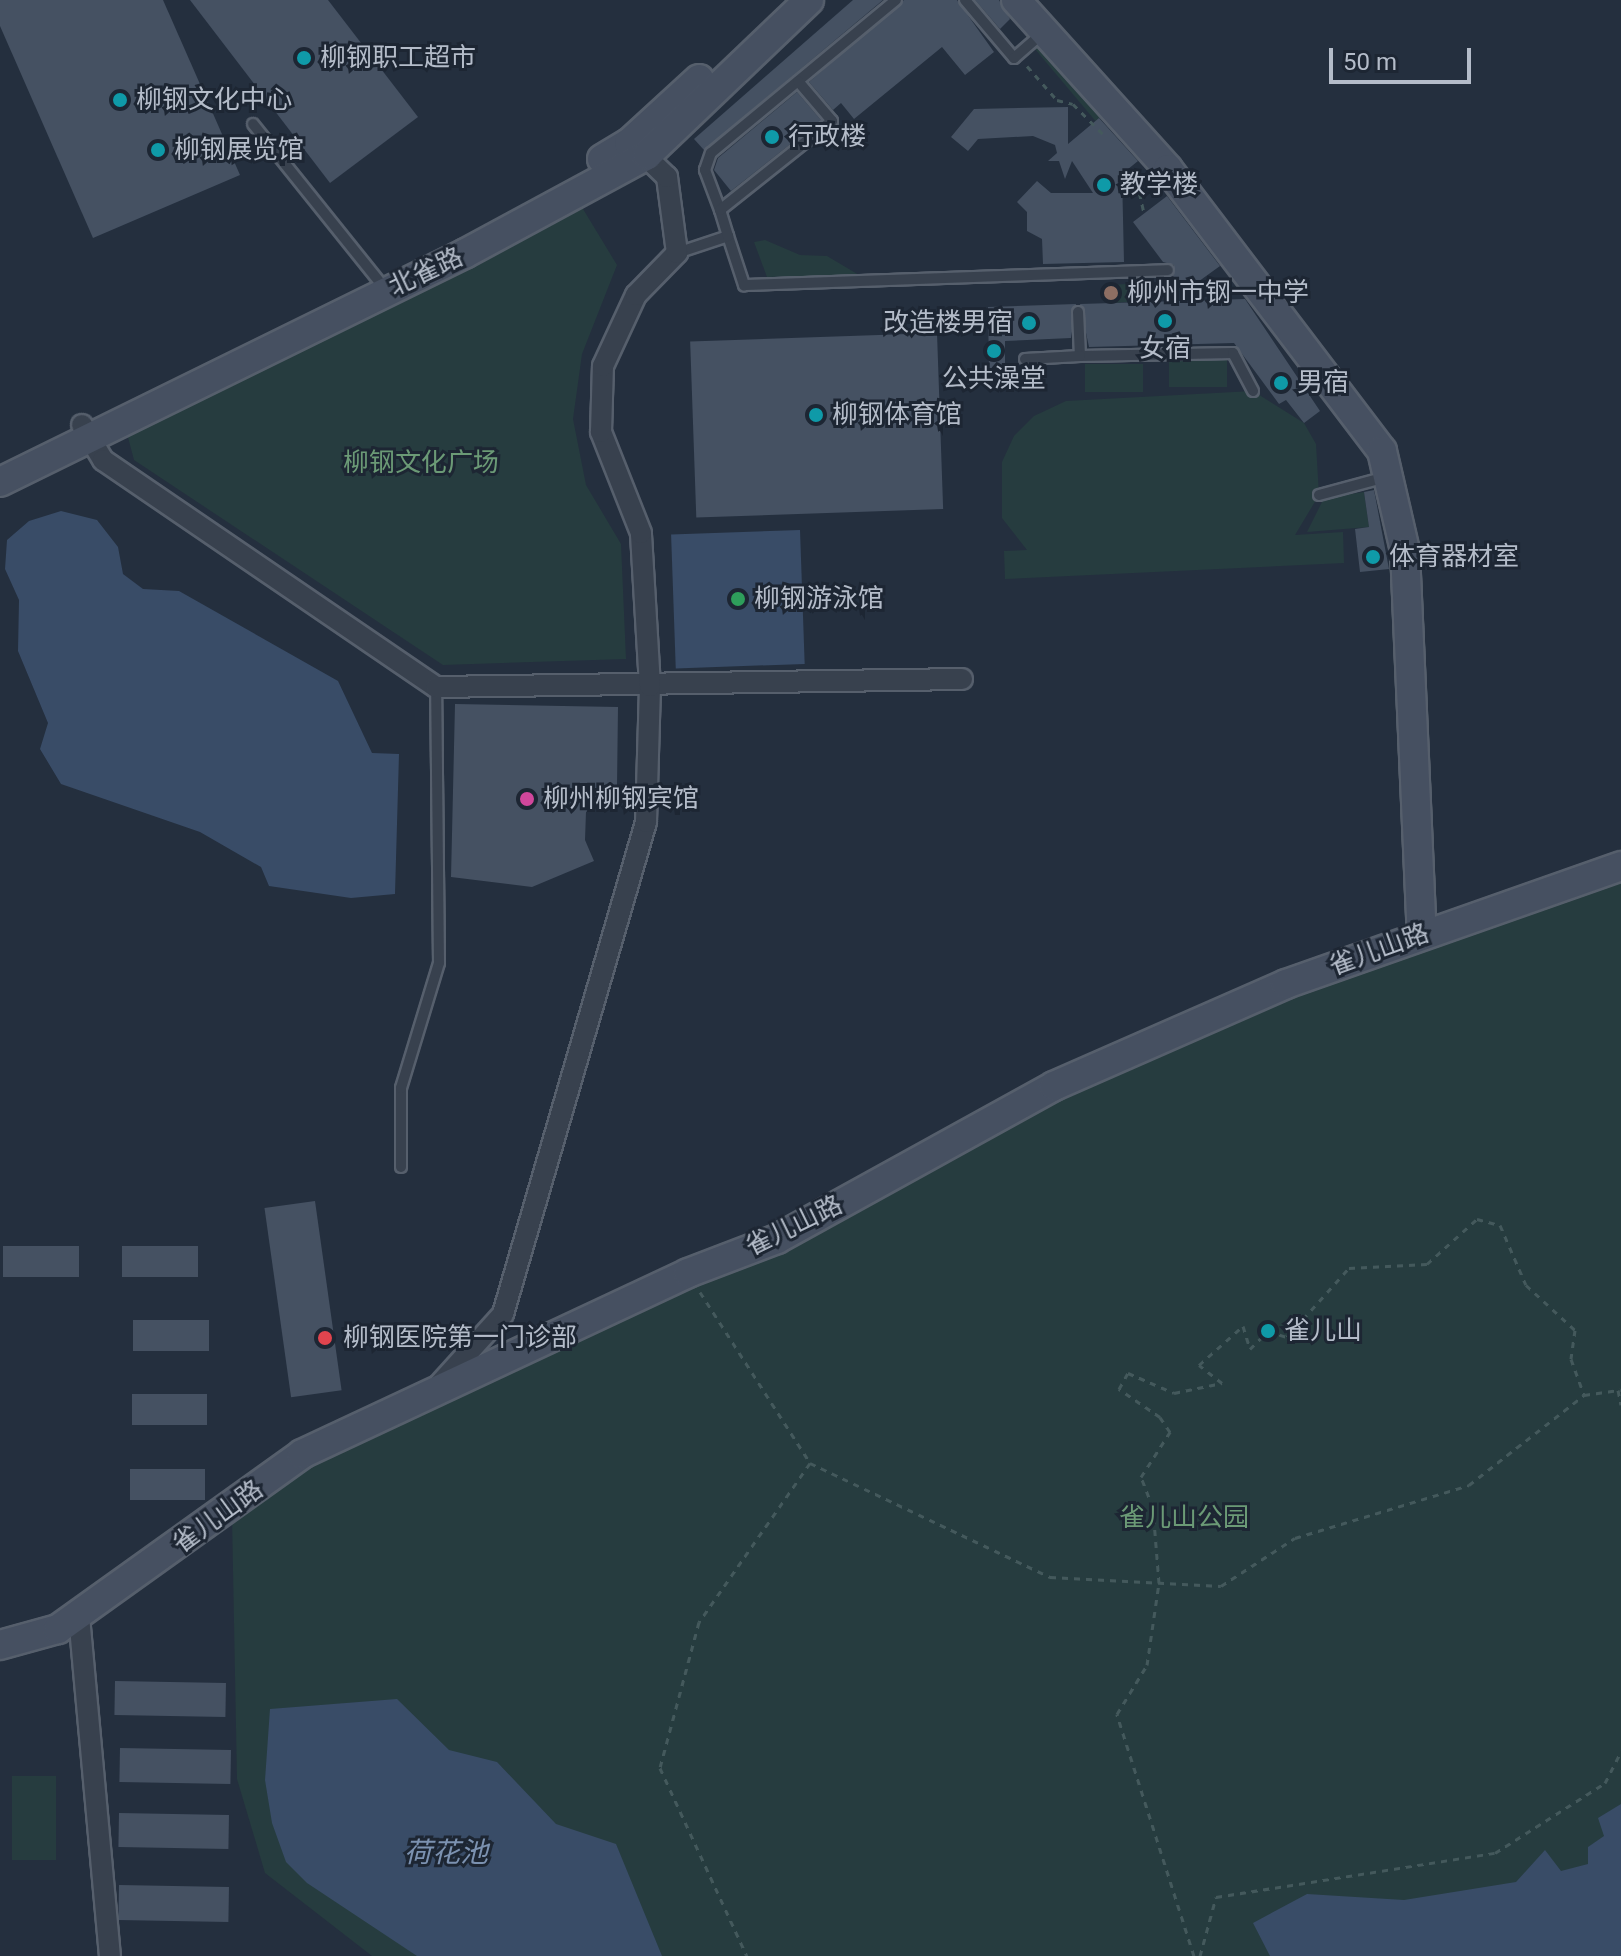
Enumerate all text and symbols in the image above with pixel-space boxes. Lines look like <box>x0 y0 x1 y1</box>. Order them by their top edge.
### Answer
scale bar <box>1333 32 1475 82</box>
place label: 柳钢职工超市 <box>320 42 476 74</box>
text: 50 m <box>1343 48 1397 76</box>
marker: 柳钢职工超市 <box>295 49 313 67</box>
place label: 柳钢文化中心 <box>136 84 292 116</box>
marker: 柳钢文化中心 <box>111 91 129 109</box>
place label: 行政楼 <box>788 121 866 153</box>
marker: 行政楼 <box>763 128 781 146</box>
place label: 柳钢展览馆 <box>174 134 304 166</box>
marker: 柳钢展览馆 <box>149 141 167 159</box>
place label: 教学楼 <box>1120 169 1198 201</box>
marker: 教学楼 <box>1095 176 1113 194</box>
street label: 北雀路 <box>384 241 468 303</box>
place label: 柳州市钢一中学 <box>1127 277 1309 309</box>
marker: 柳州市钢一中学 <box>1102 284 1120 302</box>
place label: 改造楼男宿 <box>883 307 1013 339</box>
marker: 女宿 <box>1156 312 1174 330</box>
marker: 改造楼男宿 <box>1020 314 1038 332</box>
place label: 女宿 <box>1139 333 1191 365</box>
marker: 公共澡堂 <box>985 342 1003 360</box>
place label: 公共澡堂 <box>942 363 1046 395</box>
place label: 男宿 <box>1297 367 1349 399</box>
marker: 男宿 <box>1272 374 1290 392</box>
place label: 柳钢体育馆 <box>832 399 962 431</box>
marker: 柳钢体育馆 <box>807 406 825 424</box>
park label: 柳钢文化广场 <box>343 447 499 479</box>
place label: 体育器材室 <box>1389 541 1519 573</box>
marker: 体育器材室 <box>1364 548 1382 566</box>
place label: 柳钢游泳馆 <box>754 583 884 615</box>
marker: 柳钢游泳馆 <box>729 590 747 608</box>
place label: 柳州柳钢宾馆 <box>543 783 699 815</box>
marker: 柳州柳钢宾馆 <box>518 790 536 808</box>
street label: 雀儿山路 <box>1325 918 1433 982</box>
street label: 雀儿山路 <box>740 1189 848 1263</box>
place label: 雀儿山 <box>1284 1315 1362 1347</box>
place label: 柳钢医院第一门诊部 <box>343 1322 577 1354</box>
marker: 雀儿山 <box>1259 1322 1277 1340</box>
marker: 柳钢医院第一门诊部 <box>314 1327 336 1349</box>
street label: 雀儿山路 <box>167 1474 269 1560</box>
park label: 雀儿山公园 <box>1119 1502 1249 1534</box>
water label: 荷花池 <box>404 1836 488 1870</box>

